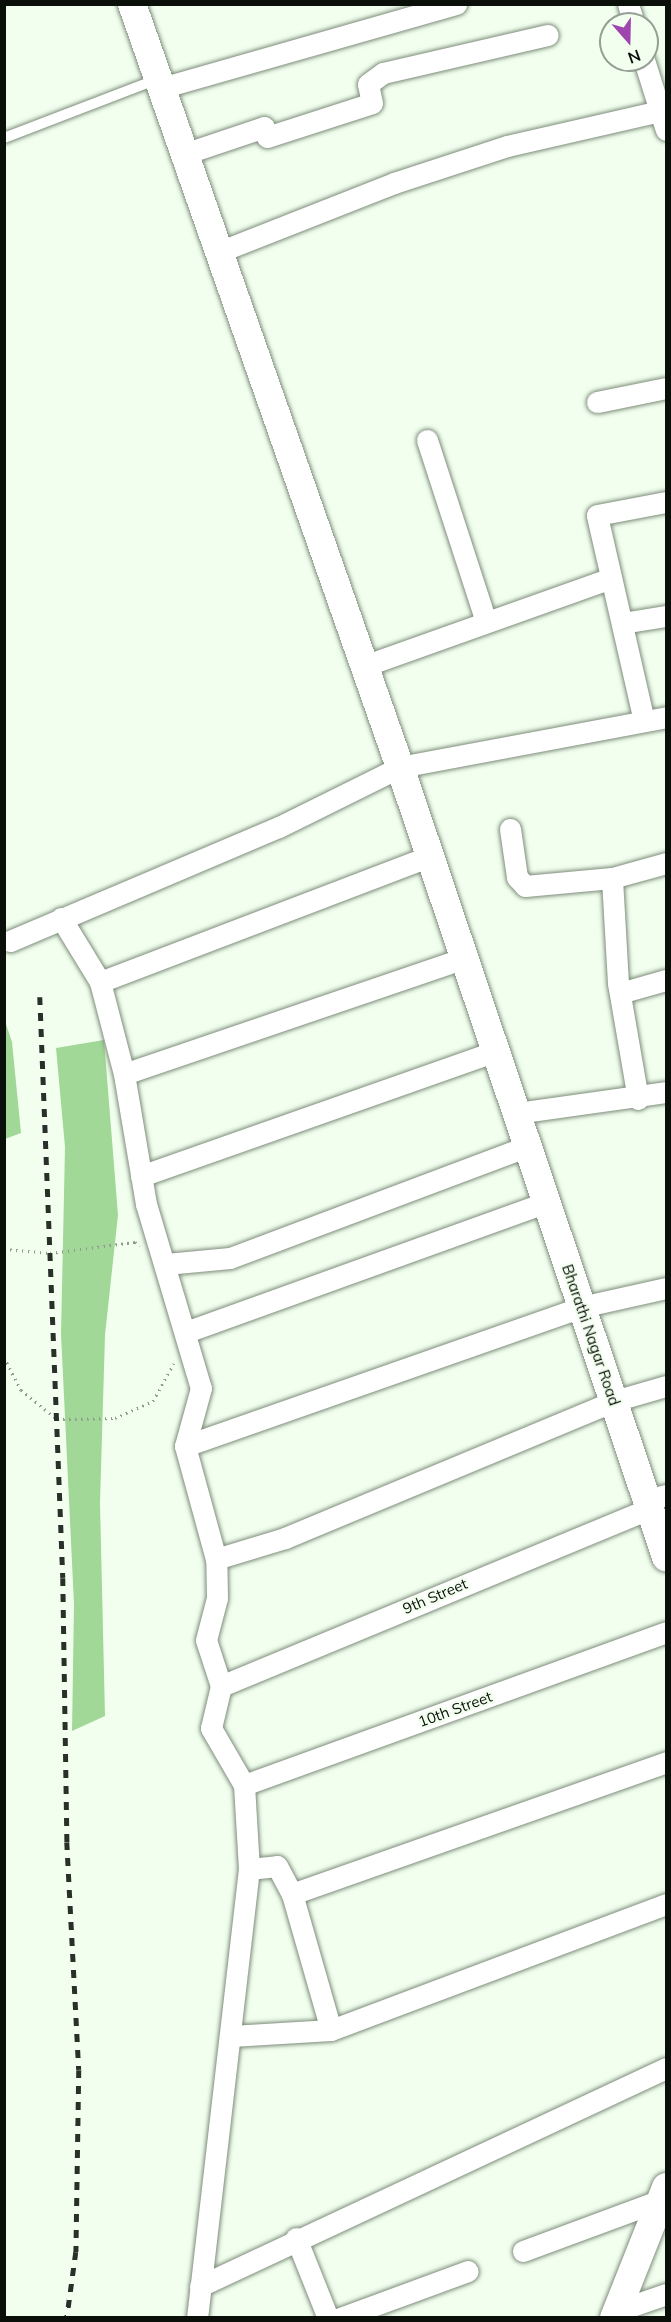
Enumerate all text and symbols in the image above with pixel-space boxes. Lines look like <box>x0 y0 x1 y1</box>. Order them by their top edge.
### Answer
north arrow <box>599 12 659 72</box>
text: N <box>625 46 644 69</box>
street label: Bharathi Nagar Road <box>558 1262 624 1408</box>
street label: 9th Street <box>400 1574 470 1618</box>
street label: 10th Street <box>416 1687 494 1731</box>

